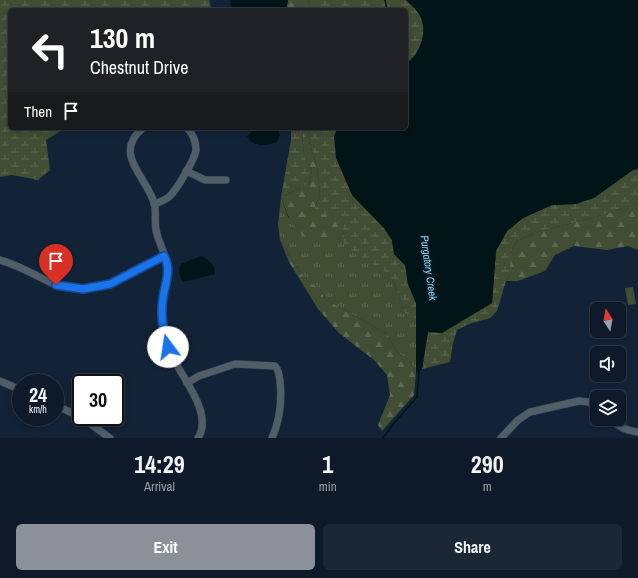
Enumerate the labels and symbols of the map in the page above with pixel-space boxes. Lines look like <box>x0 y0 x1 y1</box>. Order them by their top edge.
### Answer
water label: Purgatory Creek <box>417 235 441 302</box>
pin <box>39 244 73 285</box>
north arrow <box>590 302 626 338</box>
position arrow <box>147 326 189 368</box>
speed limit sign: 30 <box>72 374 124 426</box>

